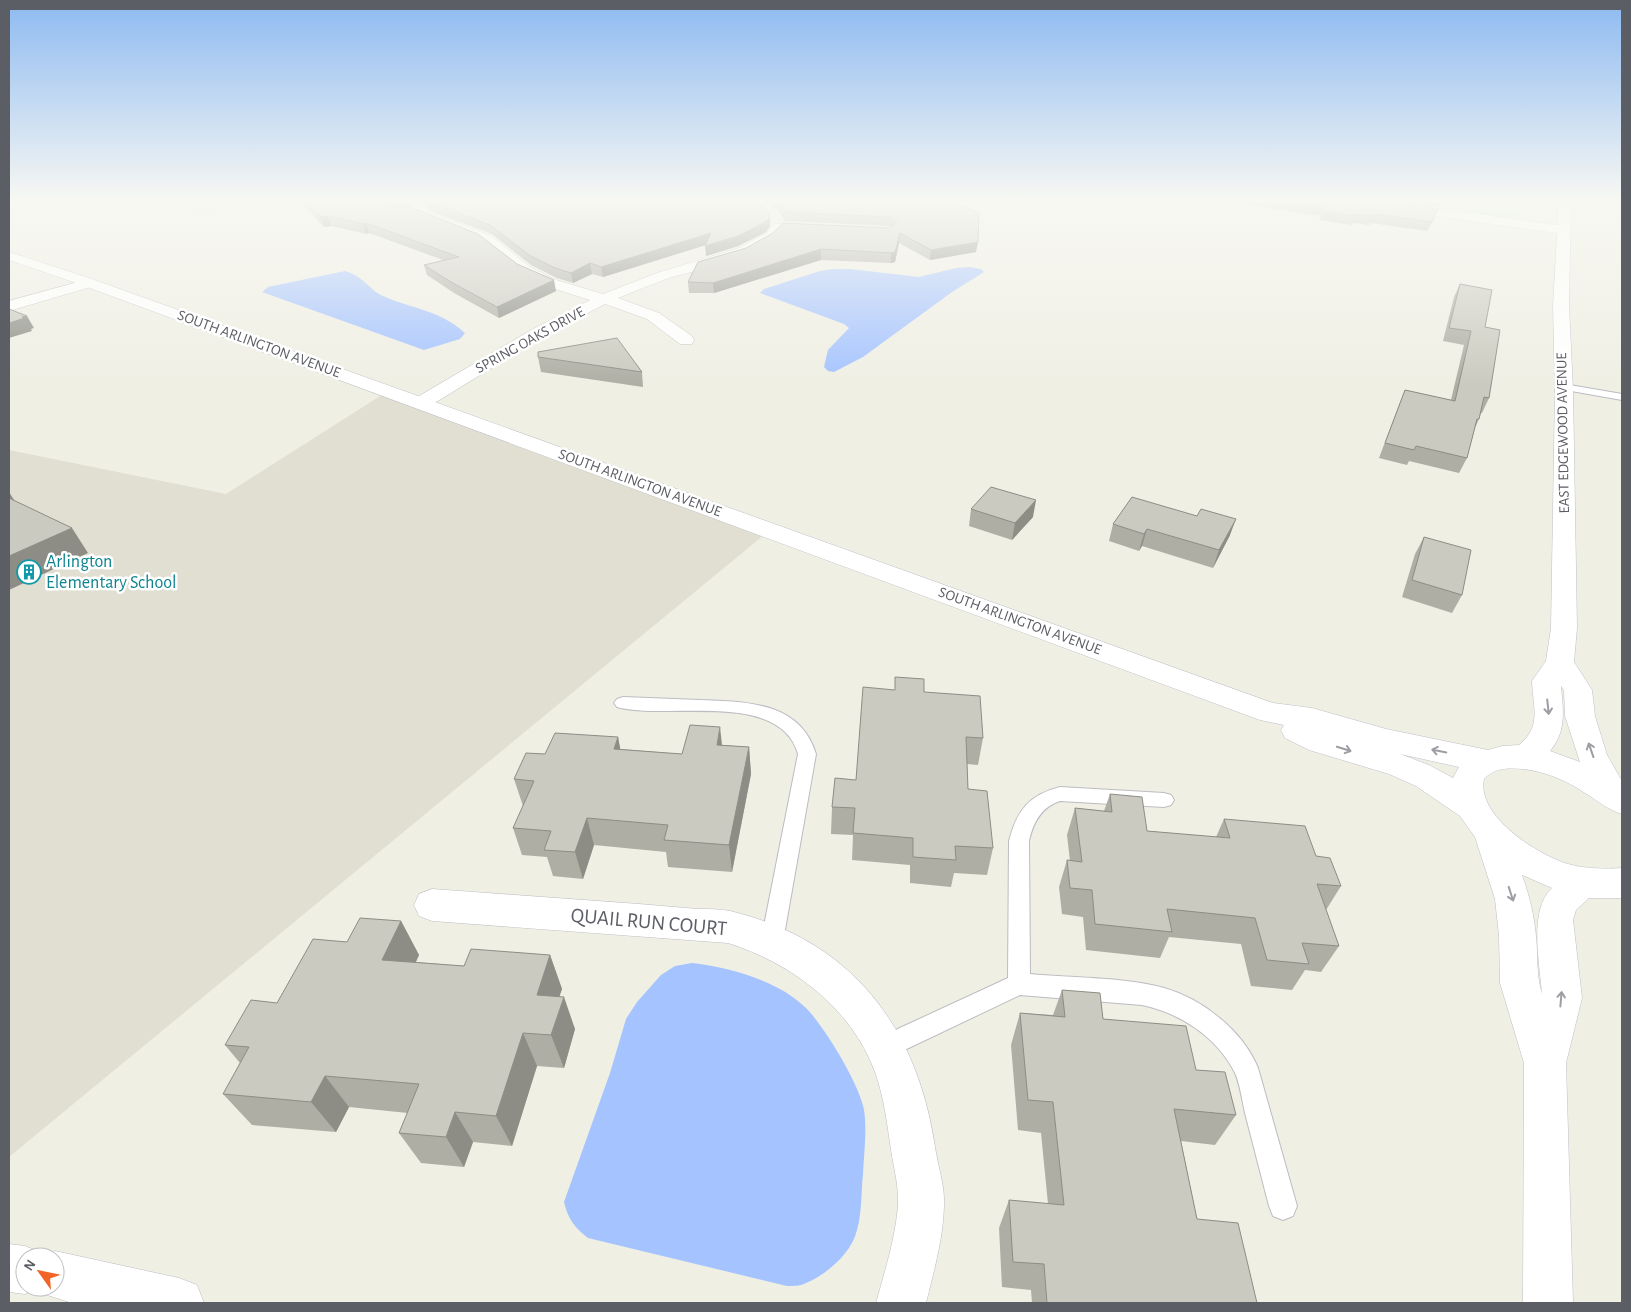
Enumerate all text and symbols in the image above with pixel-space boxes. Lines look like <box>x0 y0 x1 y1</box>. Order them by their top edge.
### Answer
street label: SPRING OAKS DRIVE <box>473 304 587 376</box>
street label: SOUTH ARLINGTON AVENUE <box>176 308 342 380</box>
street label: EAST EDGEWOOD AVENUE <box>1554 352 1572 514</box>
street label: SOUTH ARLINGTON AVENUE <box>557 447 723 519</box>
place label: Arlington Elementary School <box>46 553 177 592</box>
building icon: Arlington Elementary School <box>16 559 42 585</box>
street label: SOUTH ARLINGTON AVENUE <box>937 585 1103 657</box>
one-way arrow <box>1543 698 1553 714</box>
one-way arrow <box>1586 743 1595 759</box>
one-way arrow <box>1336 745 1352 755</box>
one-way arrow <box>1432 746 1448 756</box>
one-way arrow <box>1507 886 1516 902</box>
street label: QUAIL RUN COURT <box>570 905 728 939</box>
one-way arrow <box>1556 991 1566 1007</box>
north arrow <box>15 1247 65 1297</box>
text: N <box>21 1258 38 1273</box>

